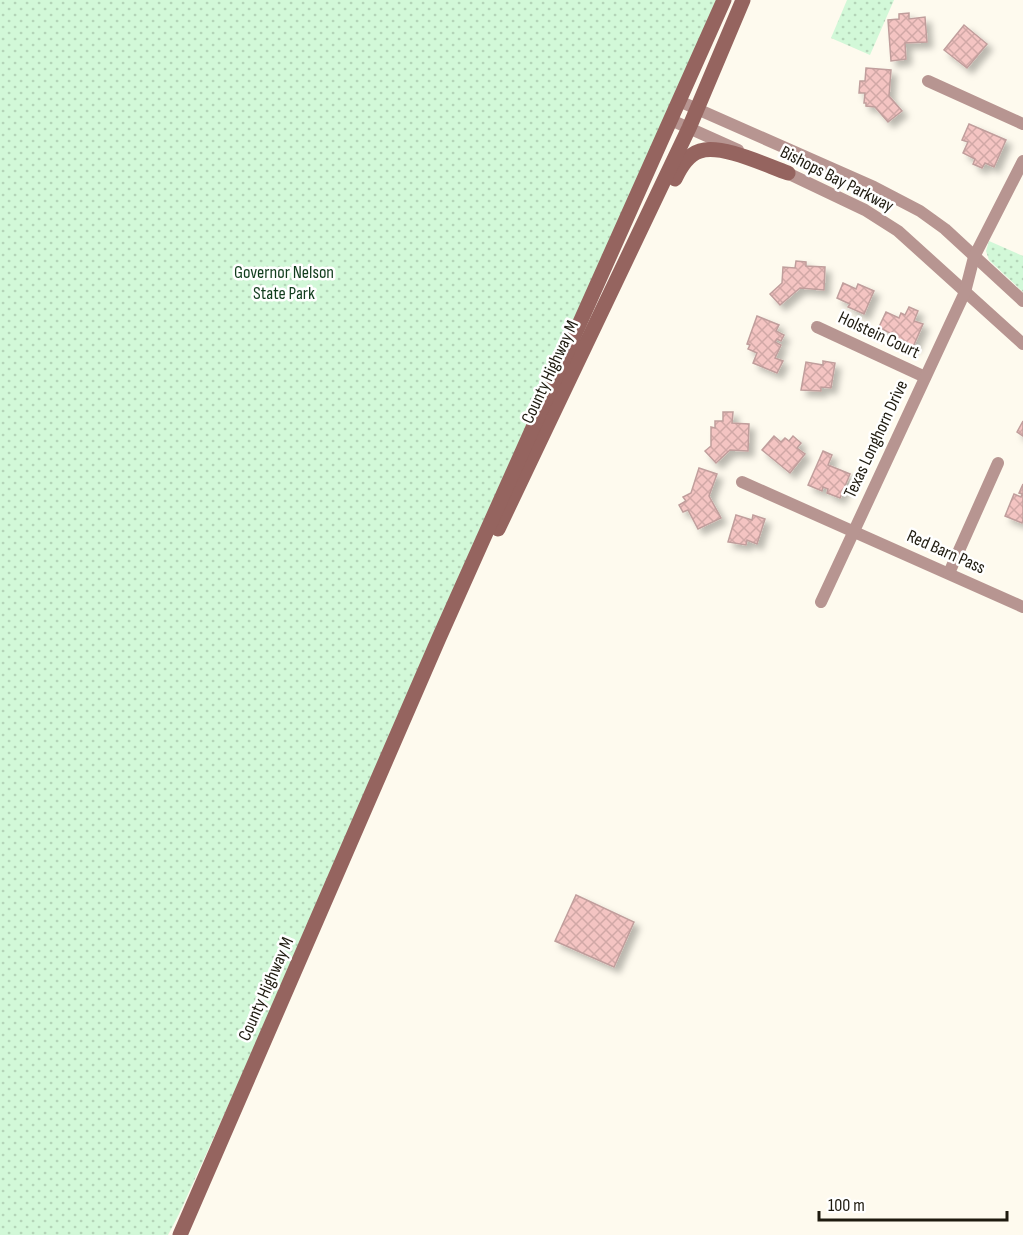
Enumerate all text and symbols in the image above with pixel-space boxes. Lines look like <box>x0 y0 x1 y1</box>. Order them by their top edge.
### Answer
street label: Bishops Bay Parkway <box>777 141 897 217</box>
park label: Governor Nelson State Park <box>234 262 334 304</box>
street label: Holstein Court <box>835 307 923 363</box>
street label: County Highway M <box>517 317 583 427</box>
street label: Texas Longhorn Drive <box>840 377 912 501</box>
street label: Red Barn Pass <box>904 525 988 579</box>
street label: County Highway M <box>234 934 298 1044</box>
scale bar <box>819 1184 1006 1222</box>
text: 100 m <box>828 1195 865 1216</box>

